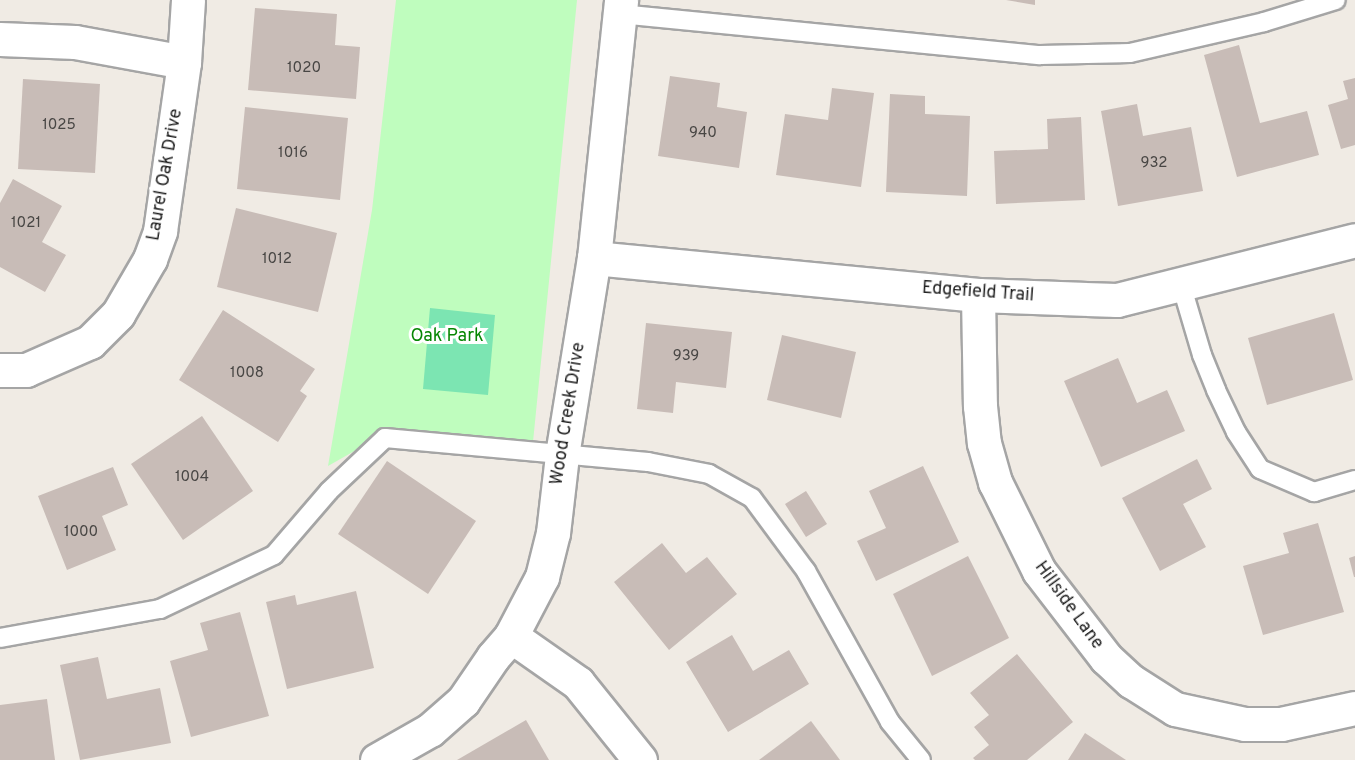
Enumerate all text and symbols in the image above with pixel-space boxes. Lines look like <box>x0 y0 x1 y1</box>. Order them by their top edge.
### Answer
house number: 1020 <box>287 60 321 78</box>
street label: Laurel Oak Drive <box>144 107 188 243</box>
house number: 1025 <box>42 117 76 135</box>
house number: 940 <box>689 125 717 143</box>
house number: 1016 <box>278 145 308 163</box>
house number: 932 <box>1141 155 1167 173</box>
house number: 1021 <box>11 215 41 233</box>
house number: 1012 <box>262 251 292 269</box>
street label: Edgefield Trail <box>921 278 1035 308</box>
park label: Oak Park <box>410 326 484 348</box>
street label: Wood Creek Drive <box>547 341 591 487</box>
house number: 939 <box>673 348 699 366</box>
house number: 1008 <box>230 365 264 383</box>
house number: 1004 <box>175 469 209 487</box>
house number: 1000 <box>64 524 98 542</box>
street label: Hillside Lane <box>1029 558 1107 654</box>

